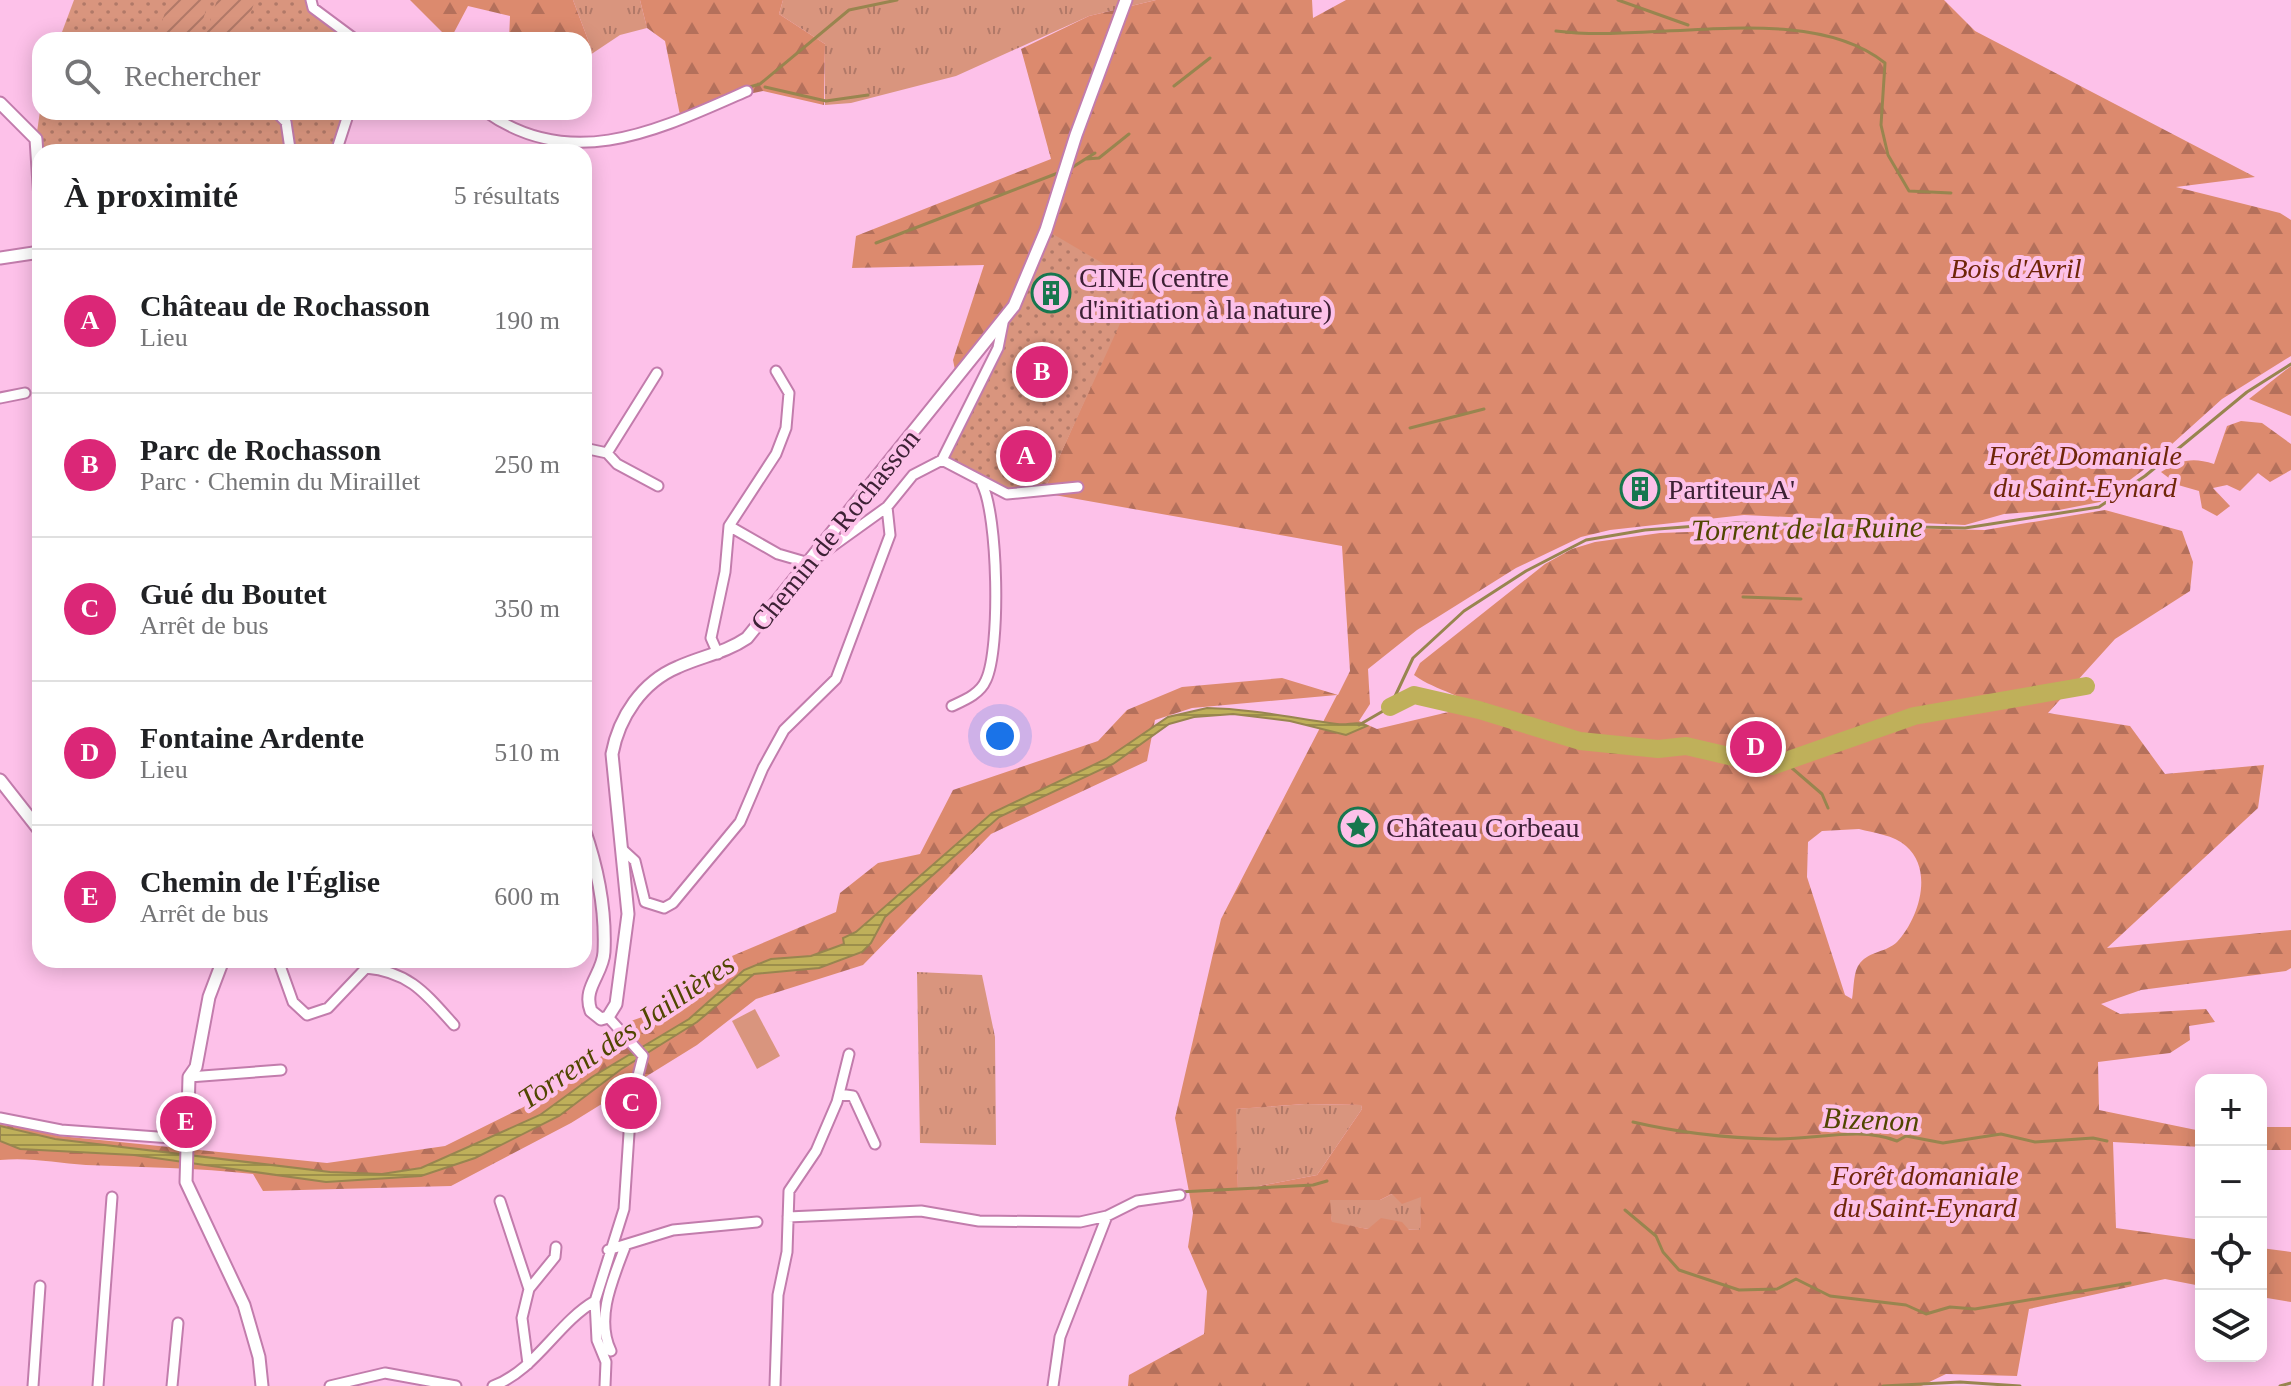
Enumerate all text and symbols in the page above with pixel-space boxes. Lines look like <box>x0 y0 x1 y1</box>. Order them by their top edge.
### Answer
search box <box>32 32 592 120</box>
icon: search <box>60 54 104 98</box>
text: Rechercher <box>124 59 261 92</box>
text: À proximité <box>64 177 238 214</box>
text: 5 résultats <box>454 181 560 210</box>
park label: Bois d'Avril <box>1950 253 2082 284</box>
place label: CINE (centre d'initiation à la nature) <box>1079 262 1332 325</box>
building icon: CINE (centre d'initiation à la nature) <box>1030 272 1072 314</box>
text: Château de Rochasson <box>140 289 430 322</box>
text: A <box>81 306 99 335</box>
text: 190 m <box>494 306 560 335</box>
text: Lieu <box>140 323 188 352</box>
pin: B <box>1016 342 1068 402</box>
street label: Chemin de Rochasson <box>744 423 926 637</box>
pin: A <box>1000 426 1052 486</box>
text: Parc de Rochasson <box>140 433 381 466</box>
park label: Forêt Domaniale du Saint-Eynard <box>1987 440 2182 503</box>
text: B <box>81 450 99 479</box>
text: 250 m <box>494 450 560 479</box>
text: Parc · Chemin du Miraillet <box>140 467 420 496</box>
building icon: Partiteur A' <box>1619 468 1661 510</box>
place label: Partiteur A' <box>1668 474 1795 505</box>
water label: Torrent de la Ruine <box>1691 509 1923 547</box>
text: Gué du Boutet <box>140 577 327 610</box>
text: C <box>81 594 99 623</box>
text: 350 m <box>494 594 560 623</box>
text: Arrêt de bus <box>140 611 269 640</box>
your location <box>980 716 1020 756</box>
pin: D <box>1730 717 1782 777</box>
text: Fontaine Ardente <box>140 721 364 754</box>
text: D <box>81 738 99 767</box>
text: 510 m <box>494 738 560 767</box>
text: Lieu <box>140 755 188 784</box>
place icon: Château Corbeau <box>1337 806 1379 848</box>
place label: Château Corbeau <box>1386 812 1580 843</box>
text: Chemin de l'Église <box>140 865 380 898</box>
text: E <box>81 882 99 911</box>
text: 600 m <box>494 882 560 911</box>
text: Arrêt de bus <box>140 899 269 928</box>
water label: Torrent des Jaillières <box>512 946 740 1116</box>
pin: C <box>605 1073 657 1133</box>
map controls <box>2195 1074 2267 1362</box>
button: + <box>2195 1074 2267 1146</box>
pin: E <box>160 1092 212 1152</box>
water label: Bizenon <box>1822 1101 1920 1137</box>
button: − <box>2195 1146 2267 1218</box>
park label: Forêt domaniale du Saint-Eynard <box>1830 1160 2019 1223</box>
button: locate <box>2195 1218 2267 1290</box>
button: layers <box>2195 1290 2267 1362</box>

